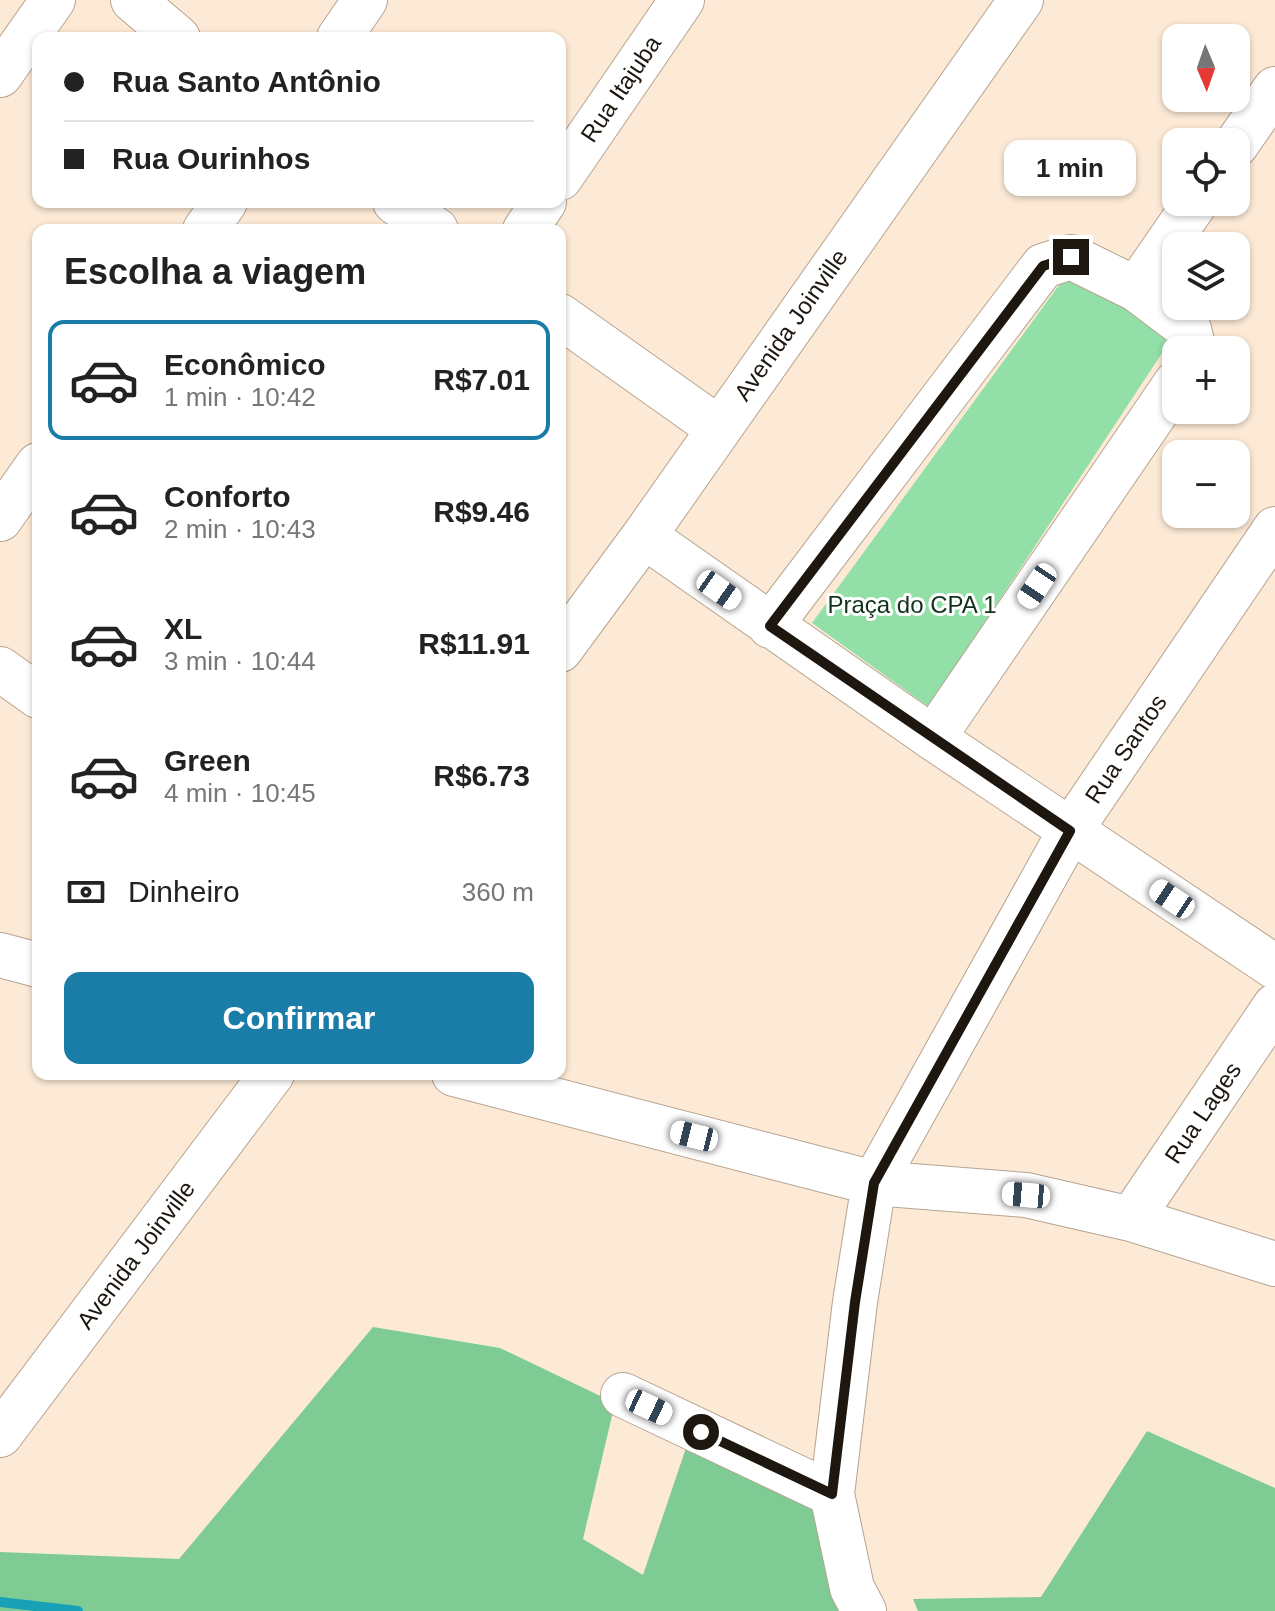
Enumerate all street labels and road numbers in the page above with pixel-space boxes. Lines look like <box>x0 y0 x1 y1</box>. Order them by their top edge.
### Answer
street label: Rua Itajuba <box>575 30 666 147</box>
street label: Avenida Joinville <box>728 244 853 406</box>
street label: Rua Santos <box>1079 689 1172 808</box>
street label: Rua Lages <box>1159 1057 1246 1168</box>
street label: Avenida Joinville <box>71 1175 200 1334</box>

